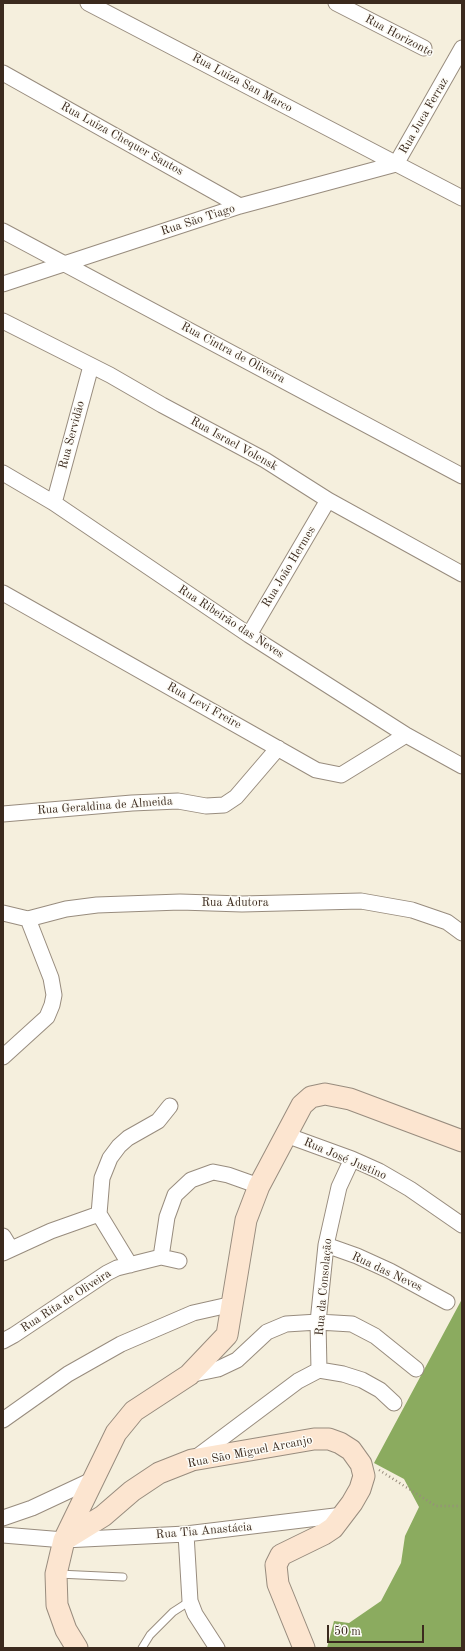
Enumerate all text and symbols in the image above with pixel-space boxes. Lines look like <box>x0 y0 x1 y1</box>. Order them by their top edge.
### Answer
street label: Rua Horizonte <box>362 12 436 60</box>
street label: Rua Luiza San Marco <box>189 50 295 116</box>
street label: Rua Juca Ferraz <box>396 75 452 157</box>
street label: Rua Luiza Chequer Santos <box>58 99 186 179</box>
street label: Rua São Tiago <box>159 201 237 239</box>
street label: Rua Cintra de Oliveira <box>178 319 288 387</box>
street label: Rua Servidão <box>56 399 88 471</box>
street label: Rua Israel Volensk <box>188 414 280 474</box>
street label: Rua João Hermes <box>259 524 319 610</box>
street label: Rua Ribeirão das Neves <box>175 582 287 662</box>
street label: Rua Levi Freire <box>164 680 244 732</box>
street label: Rua Geraldina de Almeida <box>37 794 173 818</box>
street label: Rua Adutora <box>201 896 269 910</box>
street label: Rua José Justino <box>301 1135 389 1183</box>
street label: Rua da Consolação <box>313 1238 335 1336</box>
street label: Rua das Neves <box>349 1249 425 1295</box>
street label: Rua Rita de Oliveira <box>18 1266 114 1336</box>
street label: Rua São Miguel Arcanjo <box>186 1433 314 1471</box>
street label: Rua Tia Anastácia <box>155 1520 253 1542</box>
scale bar <box>329 1617 426 1643</box>
text: 50 m <box>334 1626 361 1638</box>

